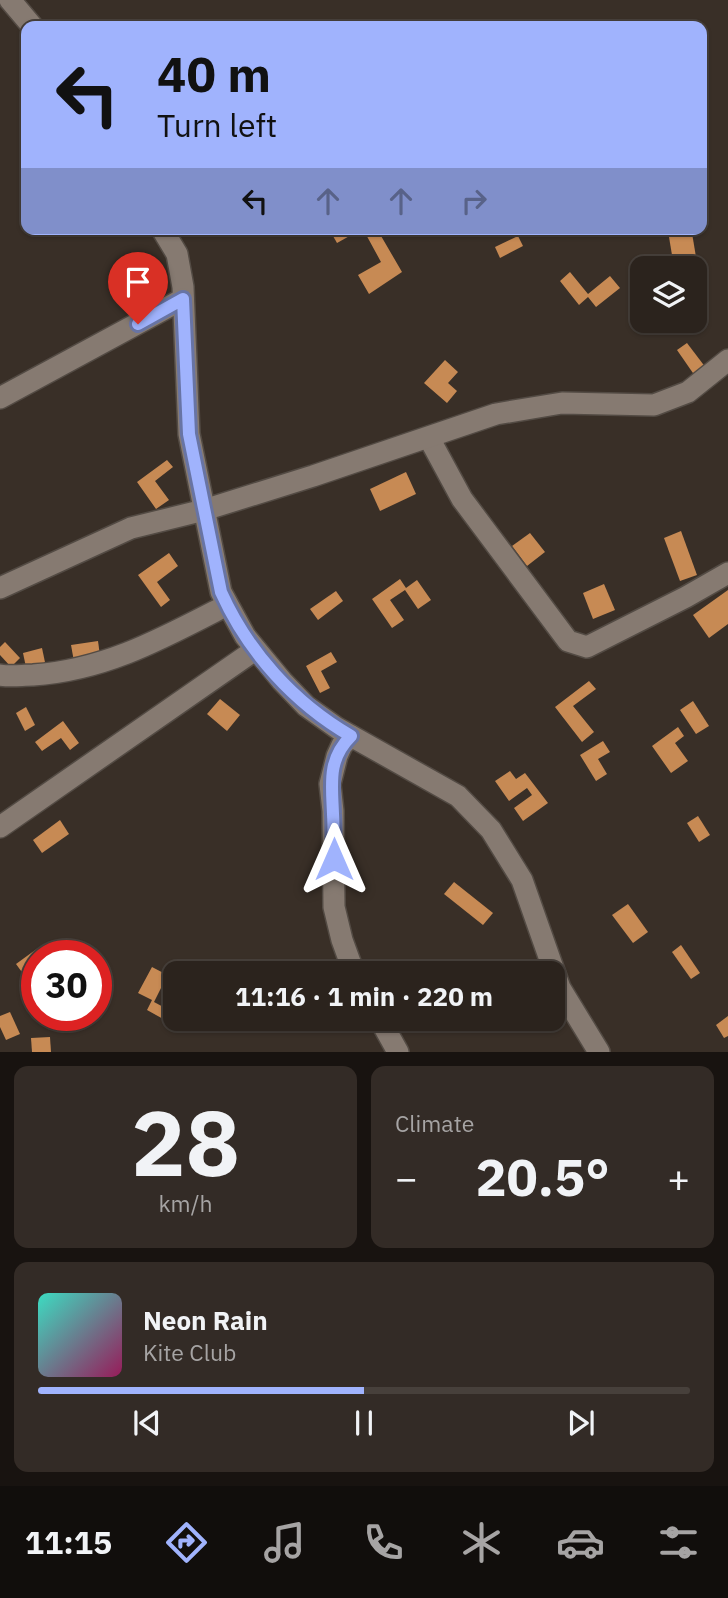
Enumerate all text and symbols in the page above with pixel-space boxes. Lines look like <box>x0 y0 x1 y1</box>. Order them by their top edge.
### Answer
text: 40 m <box>157 42 271 105</box>
icon: left <box>42 49 133 140</box>
text: Turn left <box>157 104 277 146</box>
icon: left <box>236 182 274 220</box>
icon: ahead <box>309 182 347 220</box>
icon: ahead <box>382 182 420 220</box>
icon: right <box>455 182 493 220</box>
pin <box>108 252 168 324</box>
map controls <box>630 256 707 333</box>
button: layers <box>630 256 707 333</box>
icon: arrive <box>119 263 157 301</box>
position arrow <box>297 822 371 896</box>
speed limit sign: 30 <box>21 940 112 1031</box>
text: 11:16 · 1 min · 220 m <box>235 979 493 1013</box>
text: 28 <box>131 1083 240 1201</box>
text: Climate <box>395 1108 474 1138</box>
text: 20.5° <box>475 1143 610 1210</box>
text: − <box>395 1153 418 1202</box>
text: + <box>667 1153 690 1202</box>
text: km/h <box>158 1188 213 1218</box>
text: Neon Rain <box>143 1303 268 1337</box>
text: Kite Club <box>143 1337 236 1367</box>
icon: previous <box>128 1404 166 1442</box>
icon: pause <box>345 1404 383 1442</box>
icon: next <box>562 1404 600 1442</box>
icon: directions <box>162 1518 211 1567</box>
icon: music <box>260 1518 309 1567</box>
icon: phone <box>359 1518 408 1567</box>
icon: climate <box>457 1518 506 1567</box>
icon: car <box>556 1518 605 1567</box>
icon: filters <box>654 1518 703 1567</box>
text: 11:15 <box>25 1521 112 1563</box>

